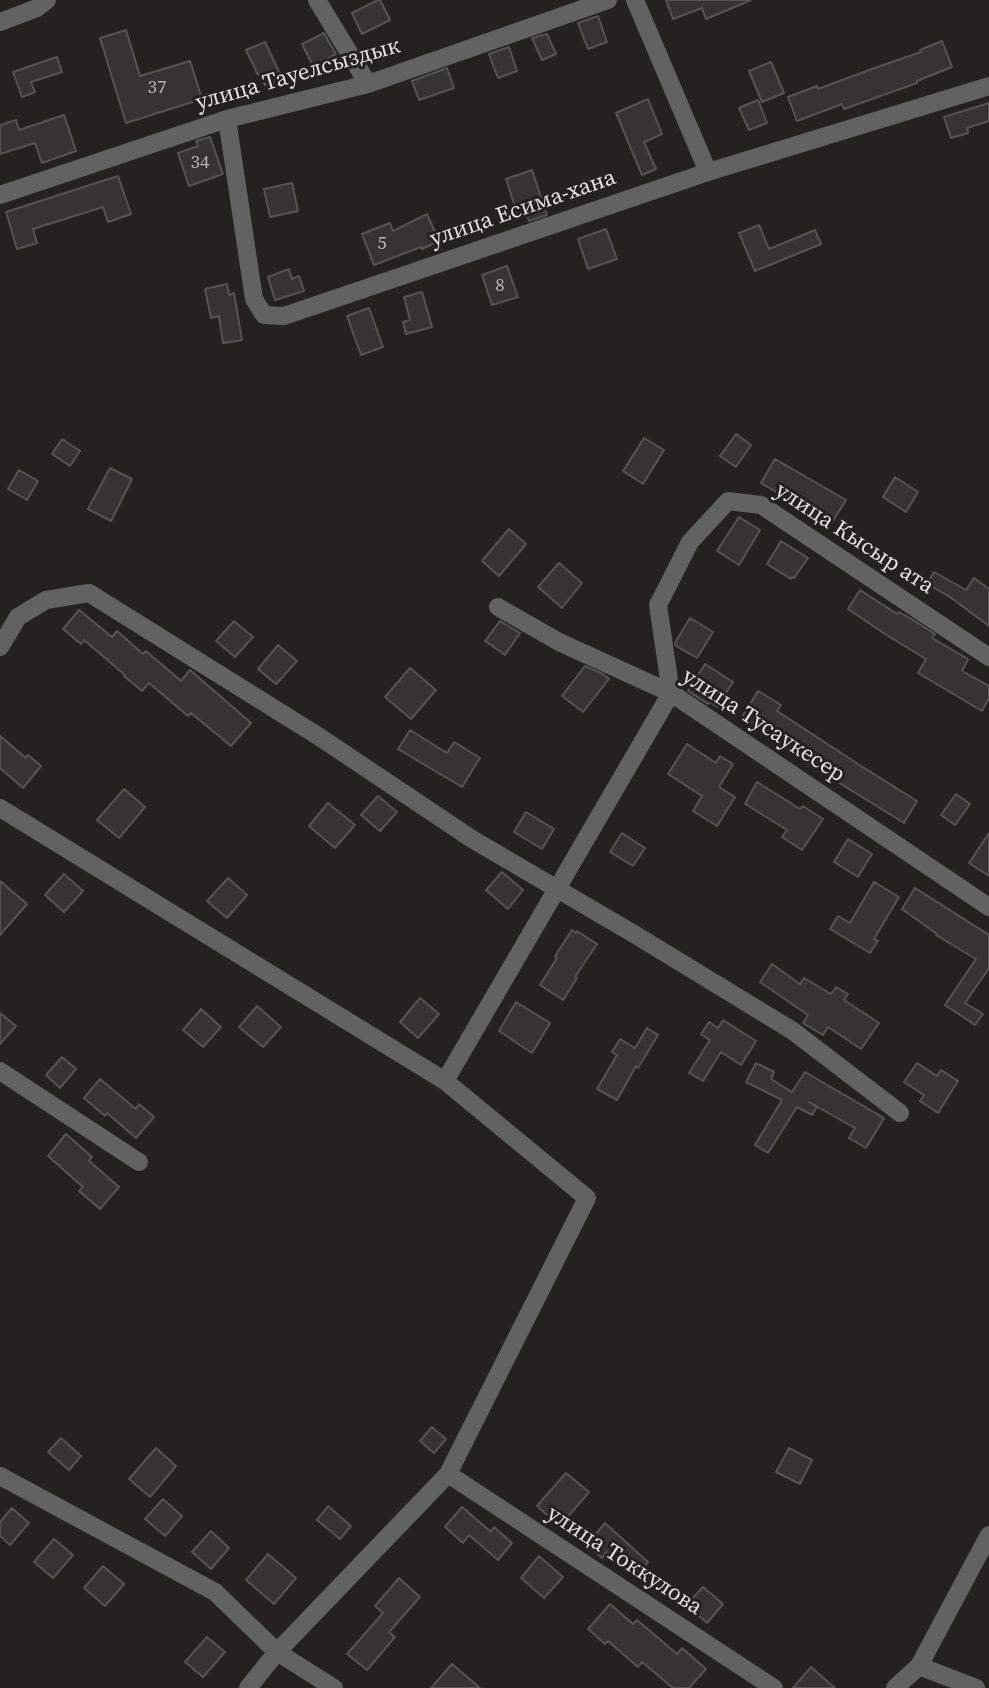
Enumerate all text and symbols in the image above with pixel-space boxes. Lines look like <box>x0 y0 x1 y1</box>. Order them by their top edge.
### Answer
street label: улица Тауелсыздык <box>193 33 403 117</box>
house number: 37 <box>148 77 166 99</box>
house number: 34 <box>191 152 209 174</box>
street label: улица Есима-хана <box>426 164 620 254</box>
house number: 5 <box>377 233 387 255</box>
house number: 8 <box>495 275 505 297</box>
street label: улица Кысыр ата <box>769 477 939 601</box>
street label: улица Тусаукесер <box>676 663 850 789</box>
street label: улица Токкулова <box>541 1500 707 1622</box>

